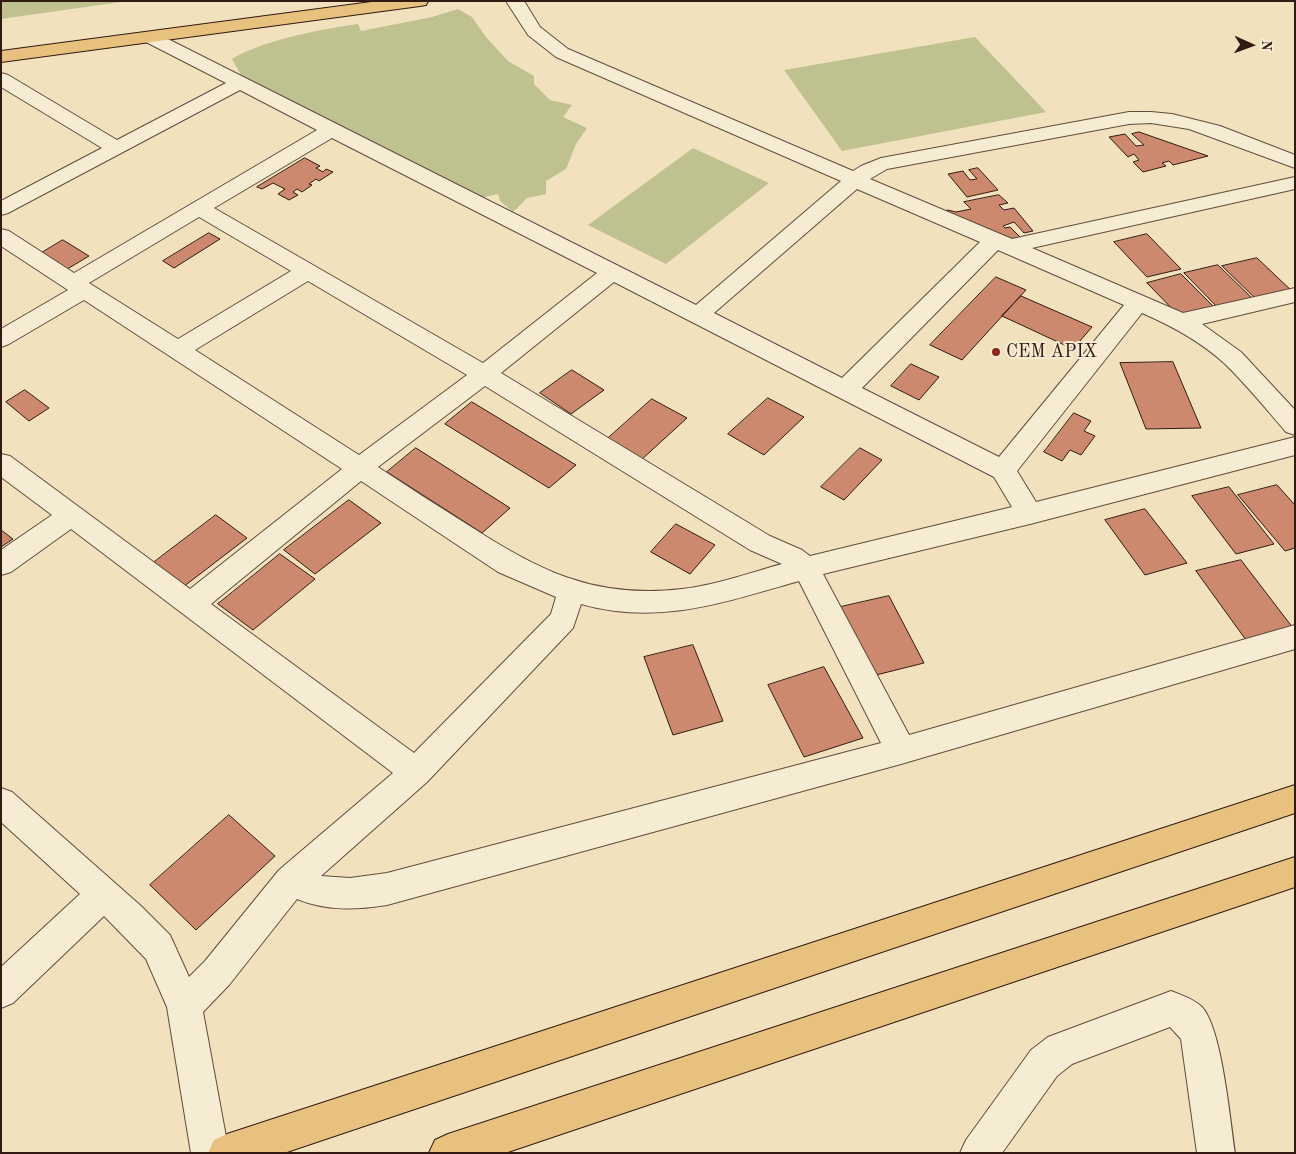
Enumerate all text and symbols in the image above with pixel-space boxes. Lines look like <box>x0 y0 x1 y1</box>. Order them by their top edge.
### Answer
north arrow <box>1226 20 1276 70</box>
text: N <box>1259 40 1273 51</box>
place label: CEM APIX <box>1006 341 1097 363</box>
marker: CEM APIX <box>990 346 1002 358</box>

